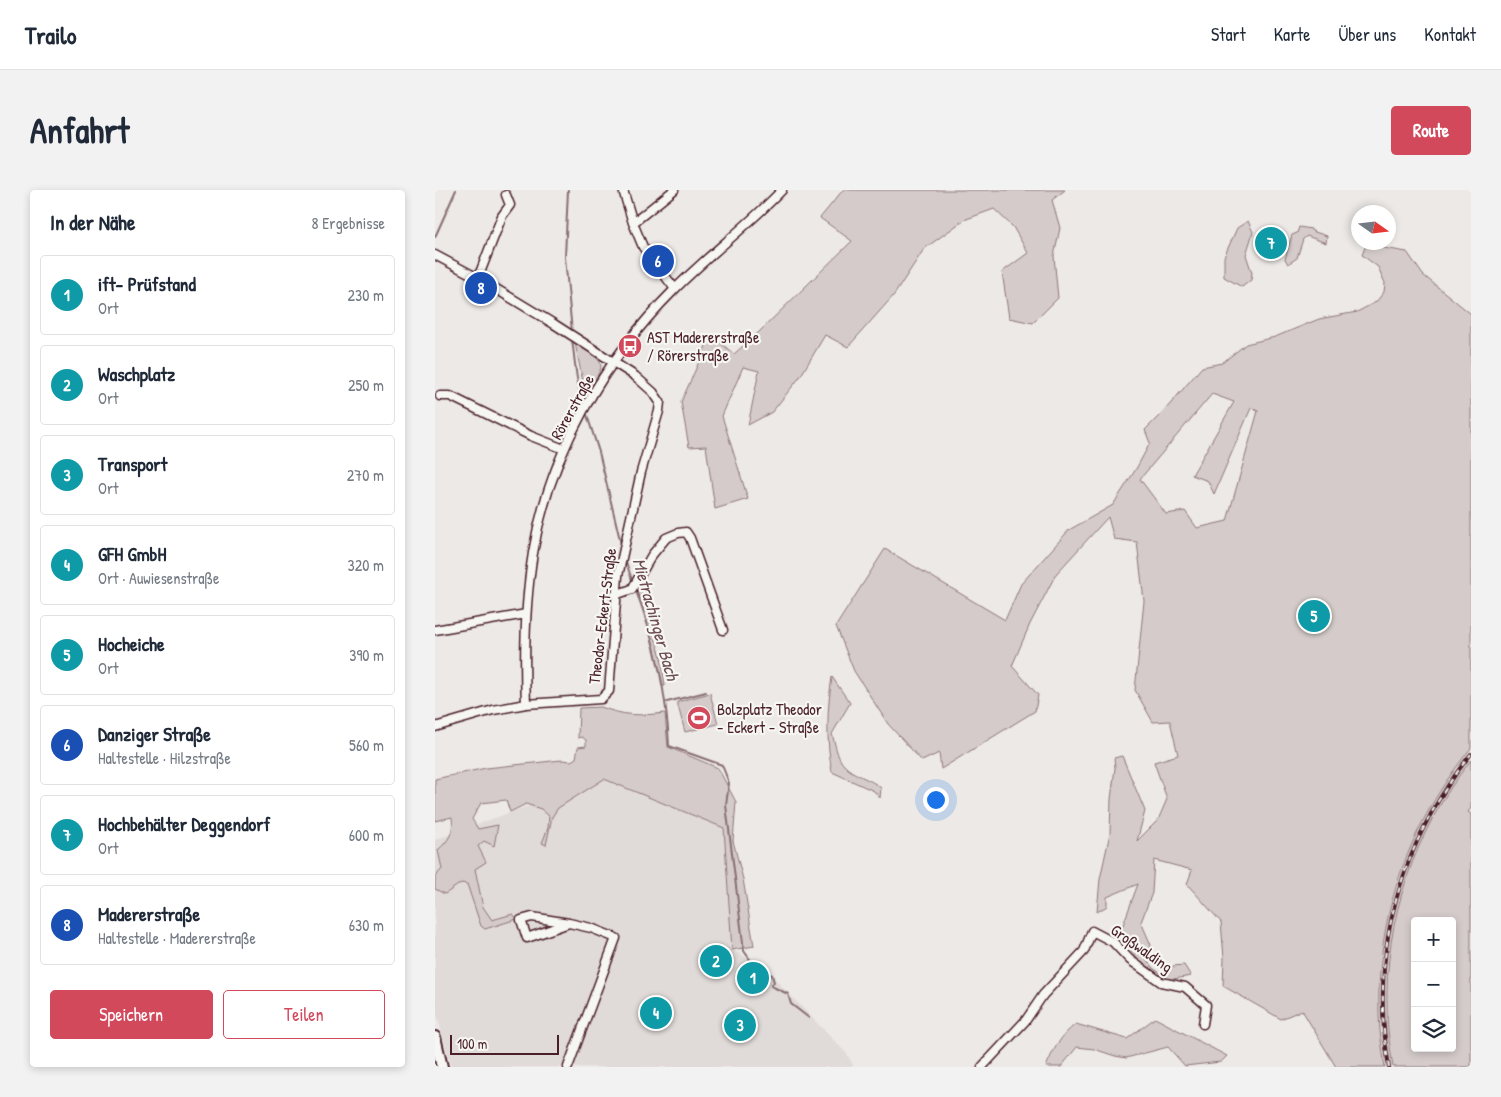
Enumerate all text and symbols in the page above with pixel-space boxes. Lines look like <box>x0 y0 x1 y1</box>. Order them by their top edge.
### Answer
text: Trailo <box>25 19 76 51</box>
text: Start <box>1211 22 1246 47</box>
text: Karte <box>1274 22 1310 47</box>
text: Über uns <box>1338 22 1396 47</box>
text: Kontakt <box>1424 22 1476 47</box>
button: Route <box>1391 106 1471 155</box>
text: Anfahrt <box>30 107 129 154</box>
north arrow <box>1351 205 1396 250</box>
text: In der Nähe <box>50 208 135 237</box>
text: 8 Ergebnisse <box>312 212 385 234</box>
pin: 7 <box>1255 224 1287 262</box>
pin: 6 <box>642 242 674 280</box>
pin: 8 <box>465 269 497 307</box>
text: ift- Prüfstand <box>98 271 196 297</box>
text: 1 <box>64 284 70 306</box>
text: 230 m <box>348 284 384 306</box>
text: Ort <box>98 297 119 319</box>
place label: AST Madererstraße / Rörerstraße <box>647 326 760 366</box>
bus stop icon: AST Madererstraße / Rörerstraße <box>617 333 643 359</box>
text: Waschplatz <box>98 361 175 387</box>
street label: Rörerstraße <box>545 370 599 444</box>
text: 2 <box>63 374 71 396</box>
text: 250 m <box>348 374 384 396</box>
text: Ort <box>98 387 119 409</box>
text: Transport <box>98 451 167 477</box>
text: 3 <box>63 464 71 486</box>
text: 270 m <box>347 464 384 486</box>
text: Ort <box>98 477 119 499</box>
text: GFH GmbH <box>98 541 166 567</box>
street label: Theodor-Eckert-Straße <box>583 546 621 685</box>
text: 4 <box>64 554 70 576</box>
text: 320 m <box>348 554 384 576</box>
water label: Mietrachinger Bach <box>627 555 686 684</box>
text: Ort · Auwiesenstraße <box>98 567 219 589</box>
pin: 5 <box>1298 597 1330 635</box>
text: Hocheiche <box>98 631 165 657</box>
text: 5 <box>64 644 70 666</box>
text: 390 m <box>349 644 384 666</box>
text: Ort <box>98 657 119 679</box>
place label: Bolzplatz Theodor - Eckert - Straße <box>717 698 822 738</box>
sports icon: Bolzplatz Theodor - Eckert - Straße <box>686 705 712 731</box>
text: Danziger Straße <box>98 721 211 747</box>
text: 6 <box>64 734 70 756</box>
text: 560 m <box>349 734 384 756</box>
text: Haltestelle · Hilzstraße <box>98 747 231 769</box>
your location <box>923 787 949 813</box>
text: Hochbehälter Deggendorf <box>98 811 270 837</box>
text: 7 <box>63 824 71 846</box>
text: 600 m <box>349 824 384 846</box>
text: Ort <box>98 837 119 859</box>
text: Madererstraße <box>98 901 200 927</box>
text: 8 <box>64 914 70 936</box>
text: 630 m <box>349 914 384 936</box>
map controls <box>1411 917 1456 1052</box>
button: + <box>1411 917 1456 962</box>
street label: Großwalding <box>1107 919 1177 977</box>
text: Haltestelle · Madererstraße <box>98 927 256 949</box>
pin: 2 <box>700 942 732 980</box>
pin: 1 <box>737 959 769 997</box>
button: − <box>1411 962 1456 1007</box>
button: Speichern <box>50 990 213 1039</box>
button: Teilen <box>223 990 385 1039</box>
pin: 4 <box>640 994 672 1032</box>
pin: 3 <box>724 1006 756 1044</box>
button: layers <box>1411 1007 1456 1052</box>
scale bar <box>450 1032 559 1055</box>
text: 100 m <box>457 1034 487 1053</box>

